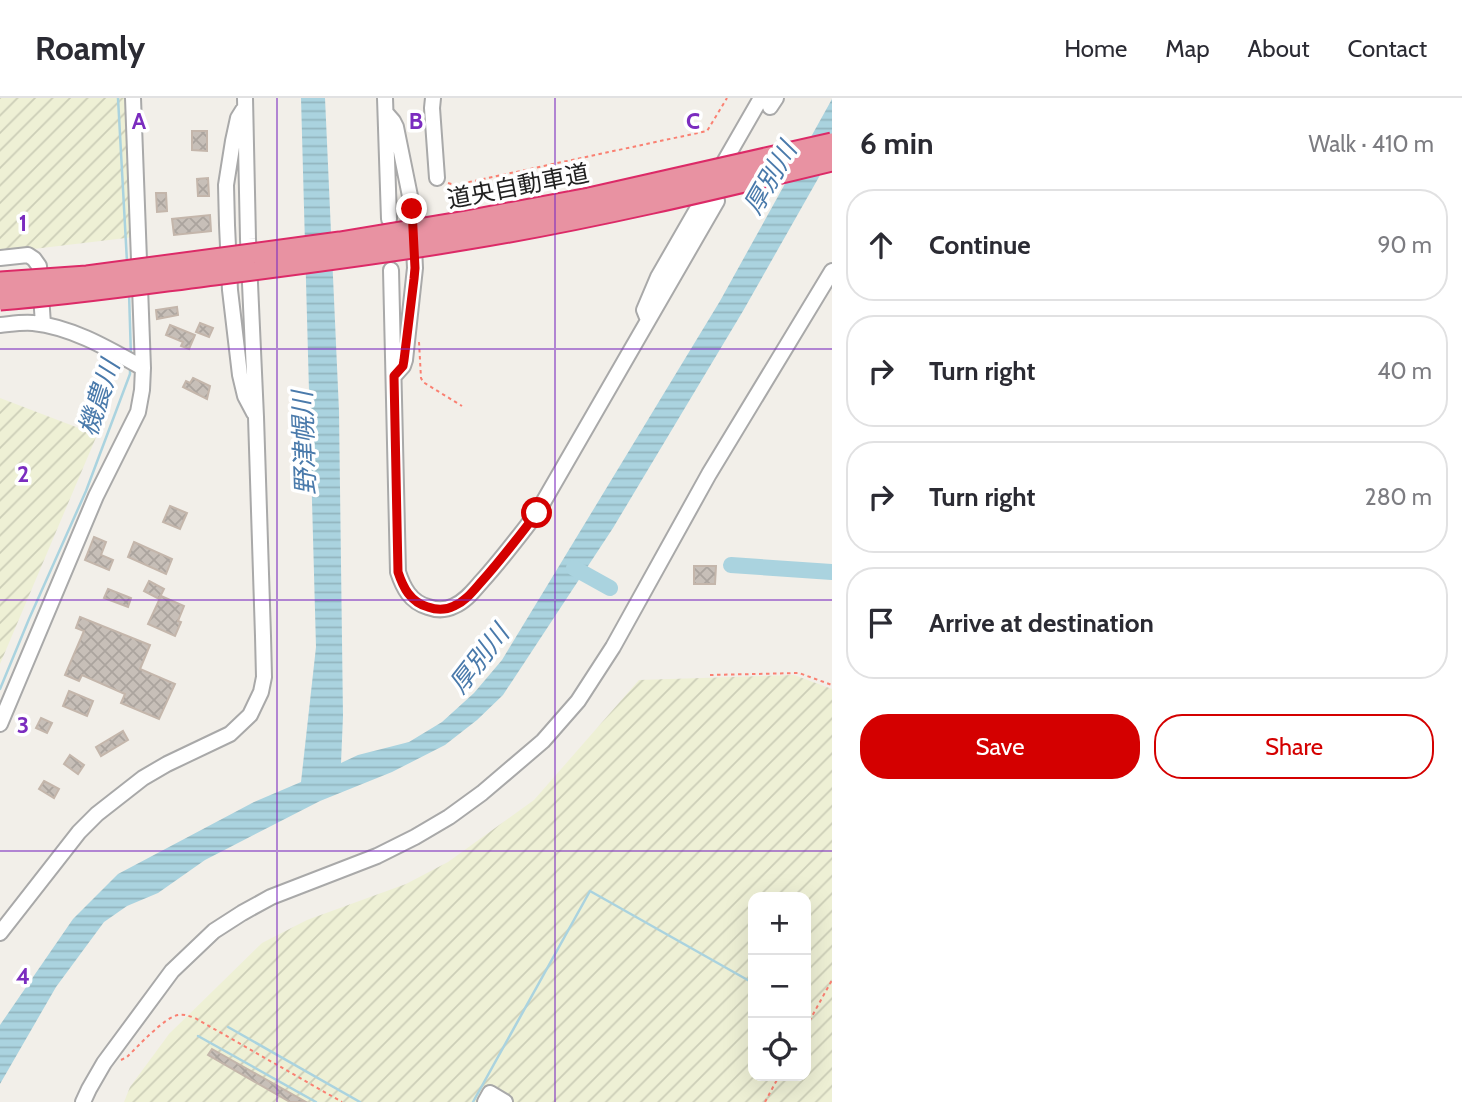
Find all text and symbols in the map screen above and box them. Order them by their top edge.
text: Roamly [35,28,145,68]
text: Home [1064,34,1127,63]
text: Map [1165,34,1210,63]
text: About [1248,34,1310,63]
text: Contact [1348,34,1427,63]
text: A [132,107,147,135]
text: B [409,107,423,135]
text: C [686,107,700,135]
text: 6 min [860,125,933,162]
text: Walk · 410 m [1308,130,1434,158]
water label: 厚別川 [737,134,805,220]
street label: 道央自動車道 [445,158,591,214]
route end [396,193,427,224]
text: 1 [19,209,27,237]
icon: ahead [862,226,900,264]
text: Continue [929,229,1031,261]
text: 90 m [1378,231,1432,259]
icon: right [862,352,900,390]
water label: 機農川 [72,353,127,440]
text: Turn right [929,355,1035,387]
text: 40 m [1377,357,1432,385]
water label: 野津幌川 [286,387,322,496]
text: 2 [17,460,29,488]
icon: right [862,478,900,516]
text: Turn right [929,481,1035,513]
text: 280 m [1365,483,1432,511]
route start [521,497,552,528]
icon: arrive [862,604,900,642]
text: Arrive at destination [929,607,1154,639]
water label: 厚別川 [442,616,517,700]
text: 3 [17,711,29,739]
button: Save [860,714,1140,779]
button: Share [1154,714,1434,779]
map controls [748,892,811,1081]
button: + [748,892,811,955]
button: − [748,955,811,1018]
text: 4 [16,962,30,990]
button: locate [748,1018,811,1081]

